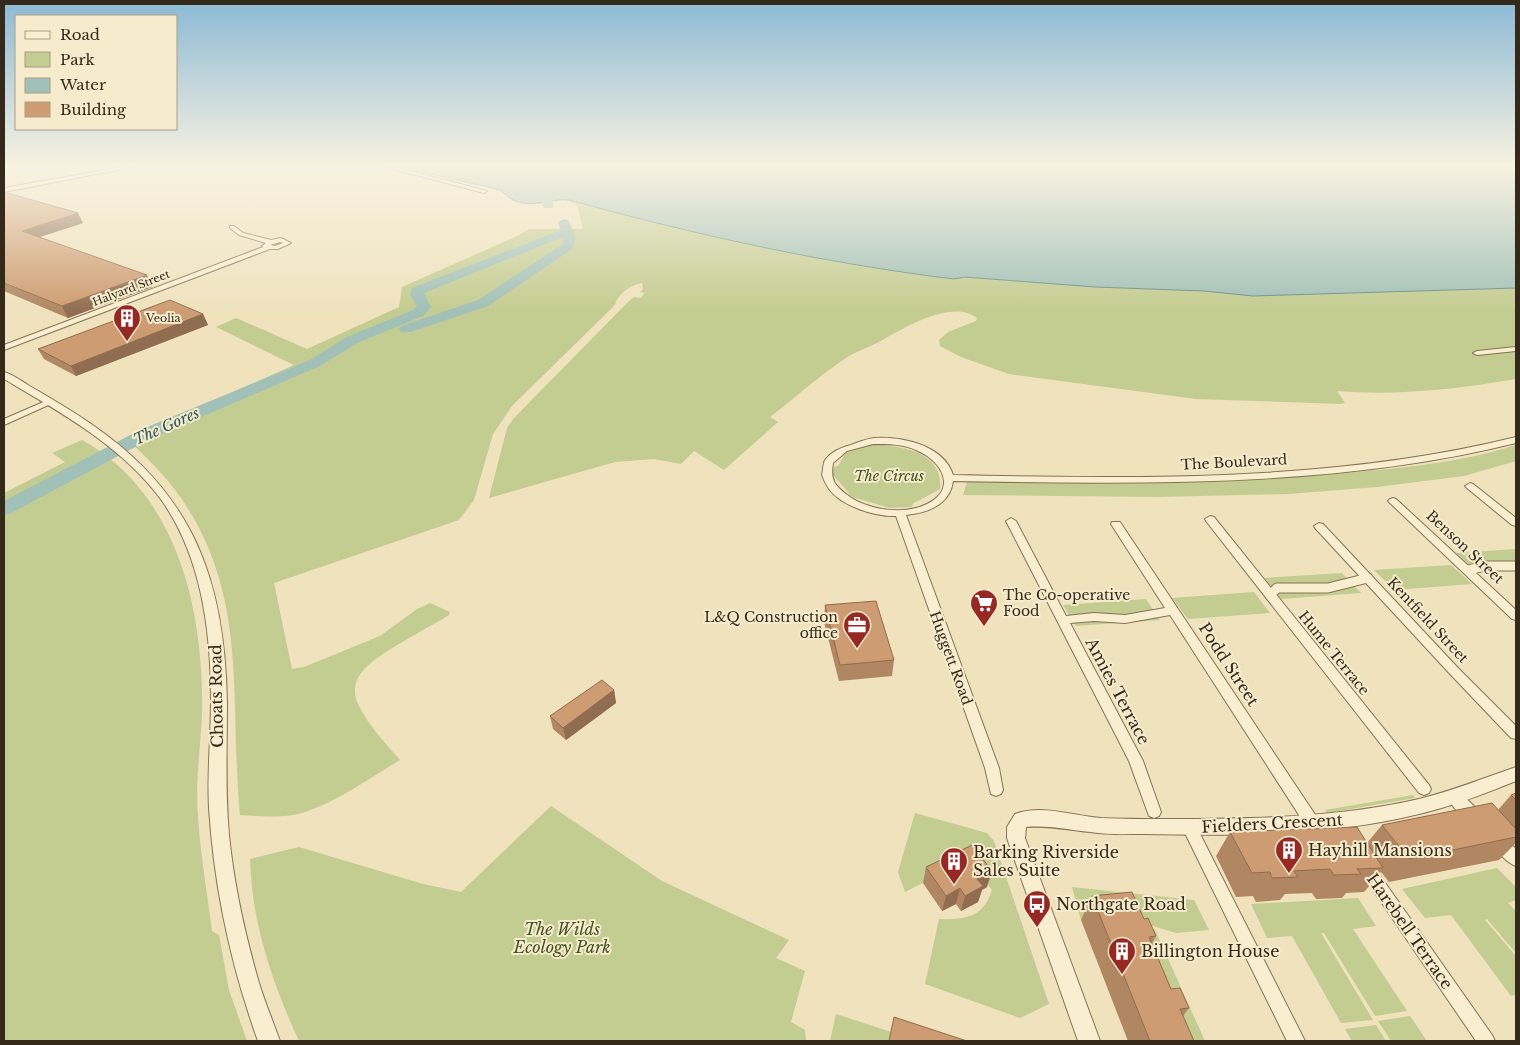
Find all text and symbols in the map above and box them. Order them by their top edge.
legend [15,15,178,130]
text: Road [60,25,100,44]
text: Park [60,50,96,69]
text: Water [59,75,107,94]
text: Building [60,100,127,119]
street label: Halyard Street [90,267,172,309]
building icon: Veolia [112,303,142,342]
place label: Veolia [145,311,182,325]
water label: The Gores [130,403,202,449]
street label: The Boulevard [1180,450,1288,474]
park label: The Circus [854,467,924,485]
street label: Benson Street [1422,506,1508,588]
street label: Kentfield Street [1384,573,1473,667]
place label: The Co-operative Food [1003,586,1130,620]
supermarket icon: The Co-operative Food [969,588,999,627]
street label: Hume Terrace [1295,607,1373,699]
place label: L&Q Construction office [704,608,838,642]
street label: Huggett Road [926,609,977,708]
office icon: L&Q Construction office [842,610,872,649]
street label: Podd Street [1195,619,1263,709]
street label: Amies Terrace [1081,633,1154,748]
street label: Choats Road [205,644,227,748]
street label: Fielders Crescent [1201,809,1343,837]
building icon: Hayhill Mansions [1274,835,1304,874]
place label: Hayhill Mansions [1308,840,1452,860]
place label: Barking Riverside Sales Suite [973,842,1119,880]
building icon: Barking Riverside Sales Suite [939,846,969,885]
street label: Harebell Terrace [1363,869,1457,993]
bus stop icon: Northgate Road [1022,889,1052,928]
place label: Northgate Road [1056,894,1186,914]
park label: The Wilds Ecology Park [512,919,611,957]
building icon: Billington House [1107,936,1137,975]
place label: Billington House [1141,941,1279,961]

